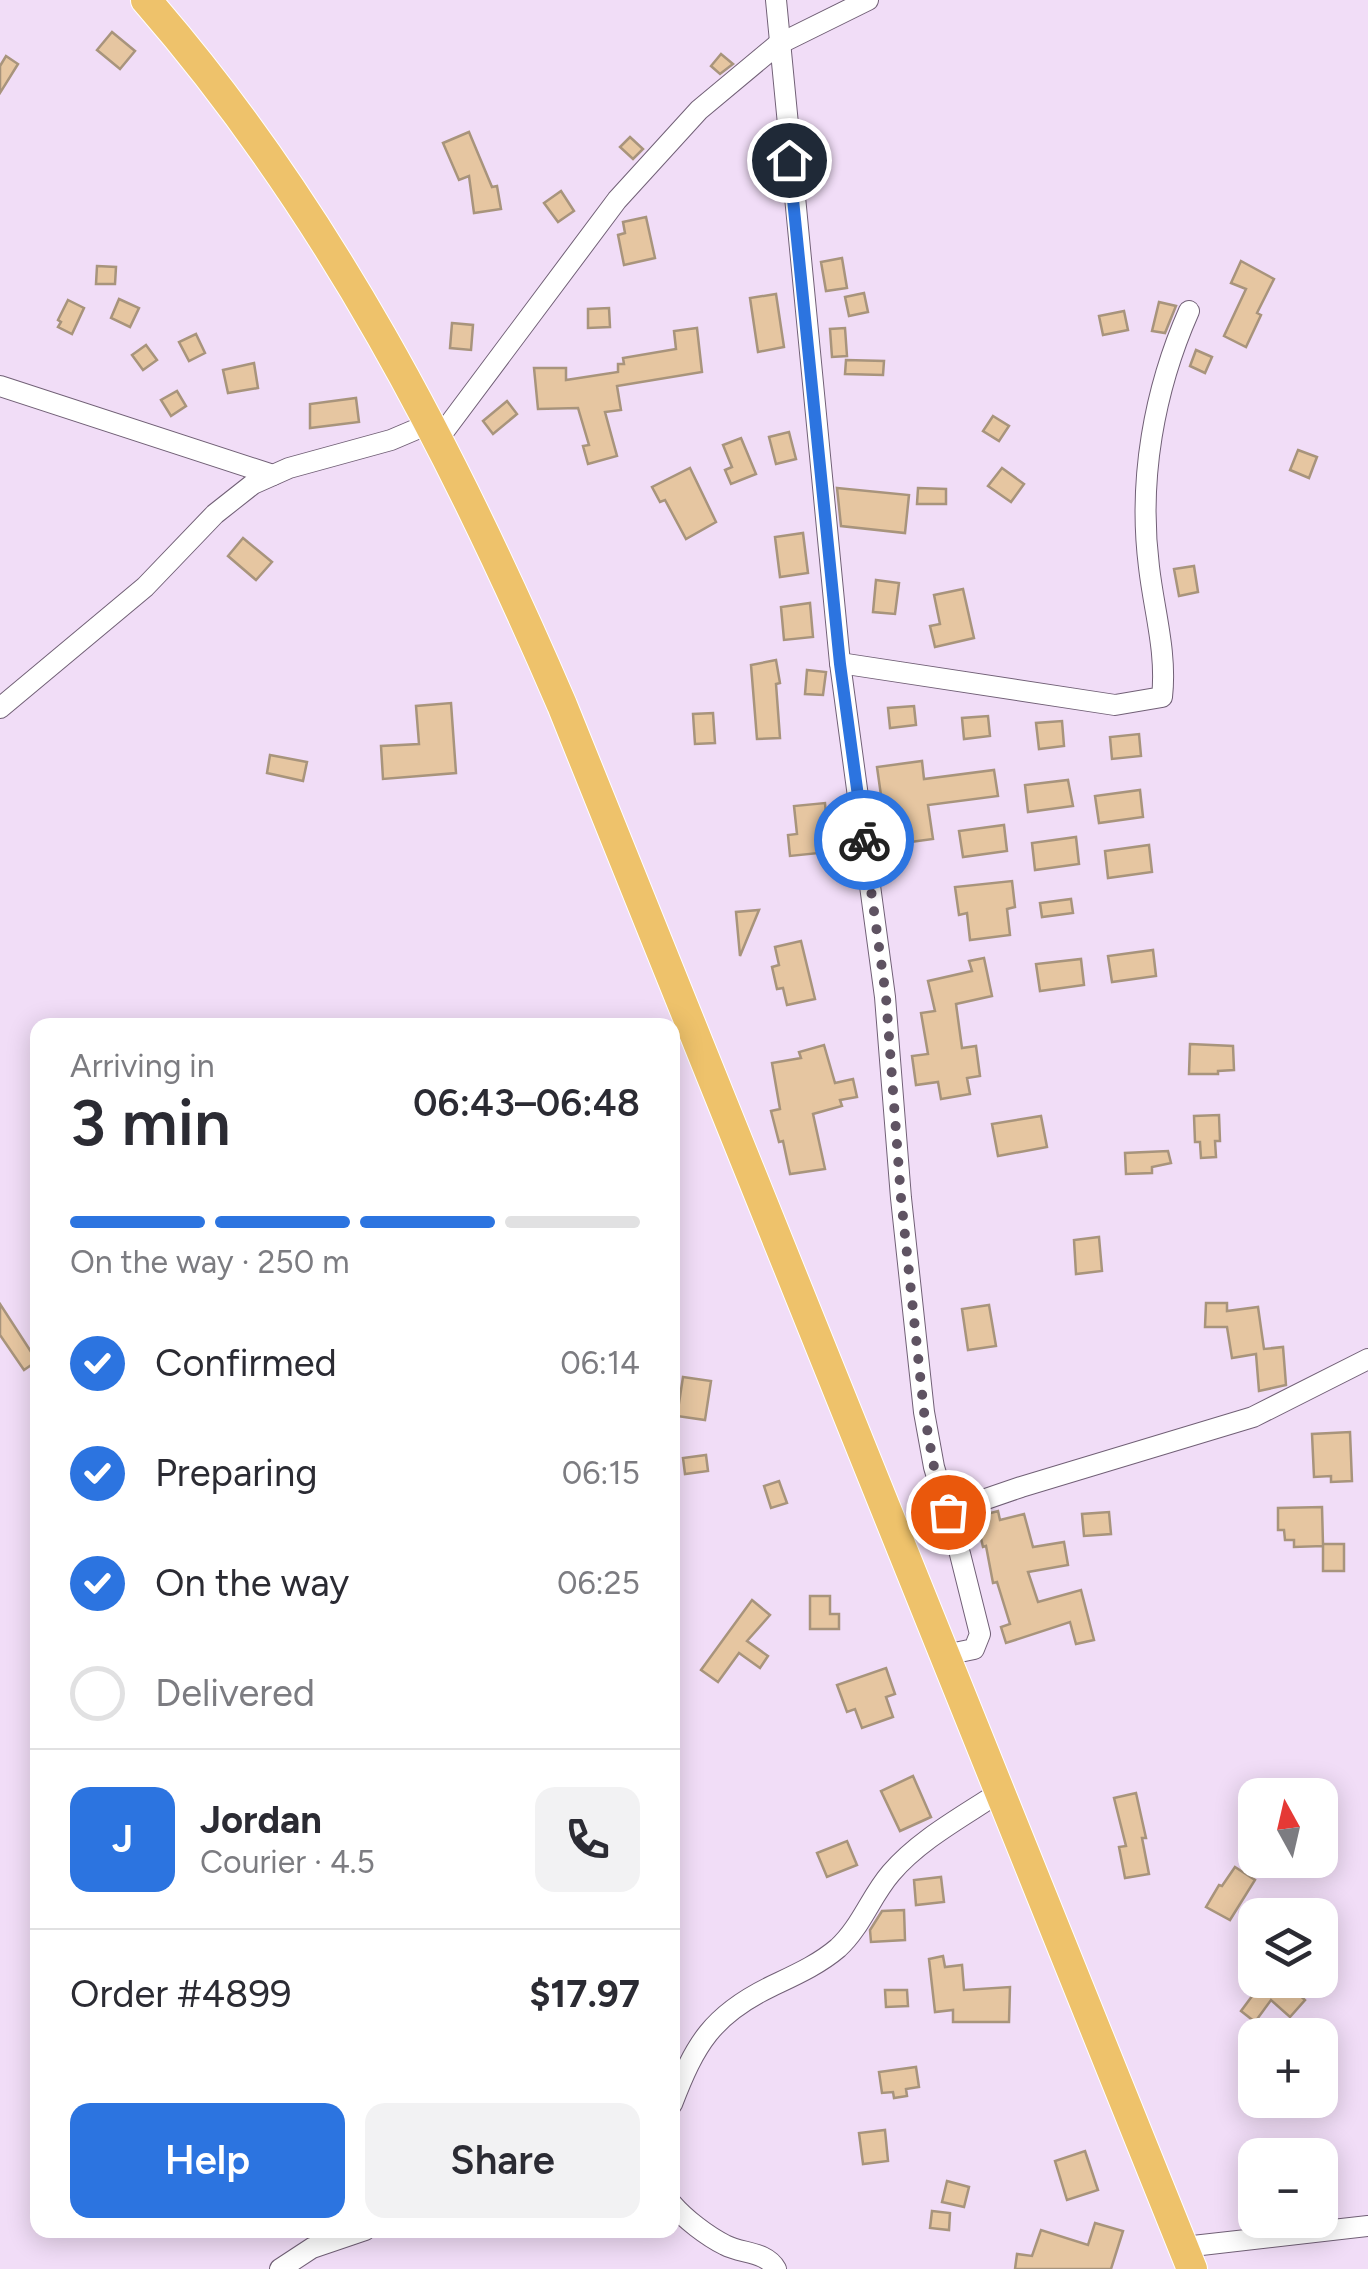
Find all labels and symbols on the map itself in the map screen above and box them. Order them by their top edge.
pin [747,118,832,203]
courier [814,790,914,890]
pin [906,1470,991,1555]
north arrow [1238,1778,1338,1878]

